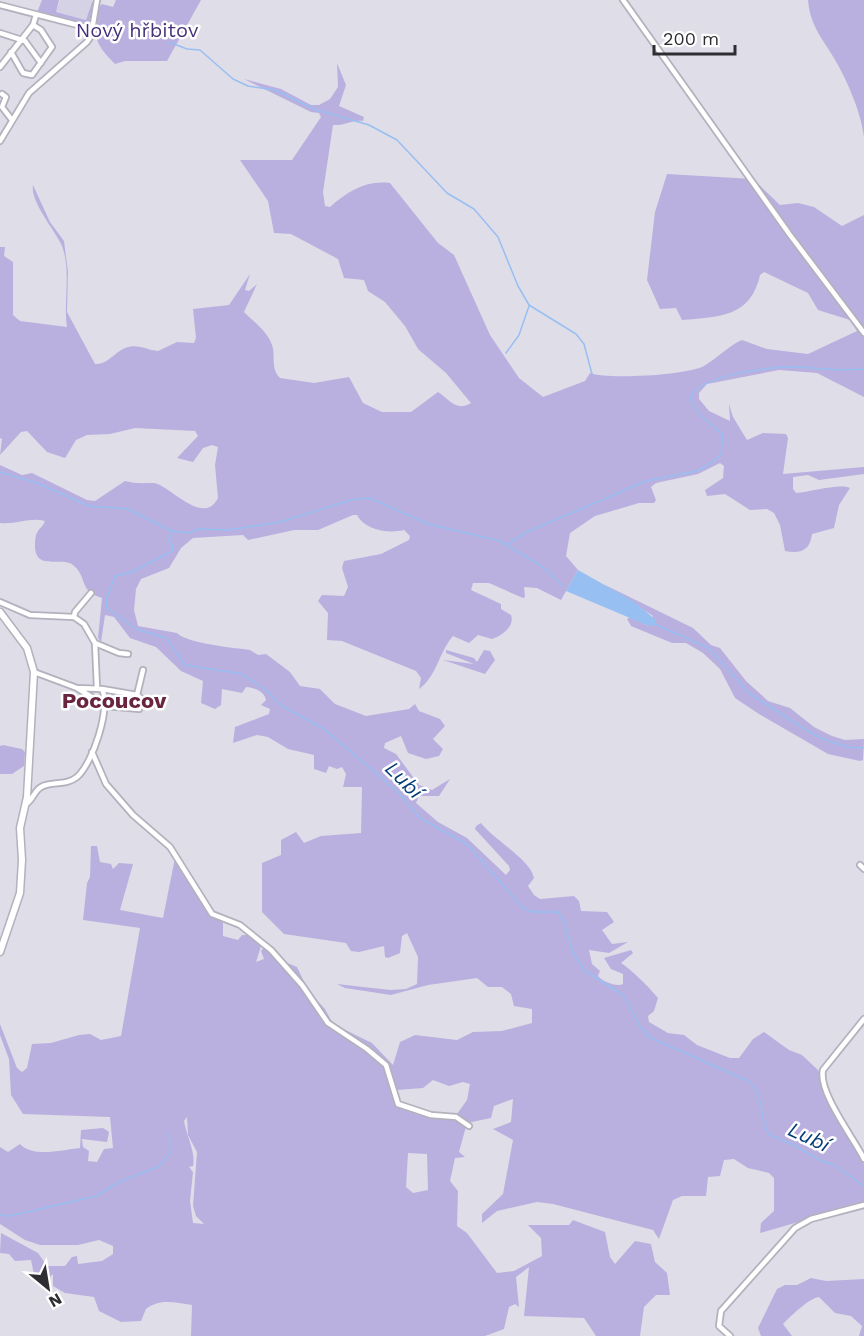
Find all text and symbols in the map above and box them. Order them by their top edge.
park label: Nový hřbitov [76,18,199,42]
scale bar [654,18,735,56]
text: 200 m [663,28,719,49]
district label: Pocoucov [62,688,167,713]
water label: Lubí [380,756,430,806]
water label: Lubí [784,1116,836,1158]
north arrow [18,1258,78,1318]
text: N [45,1289,65,1312]

